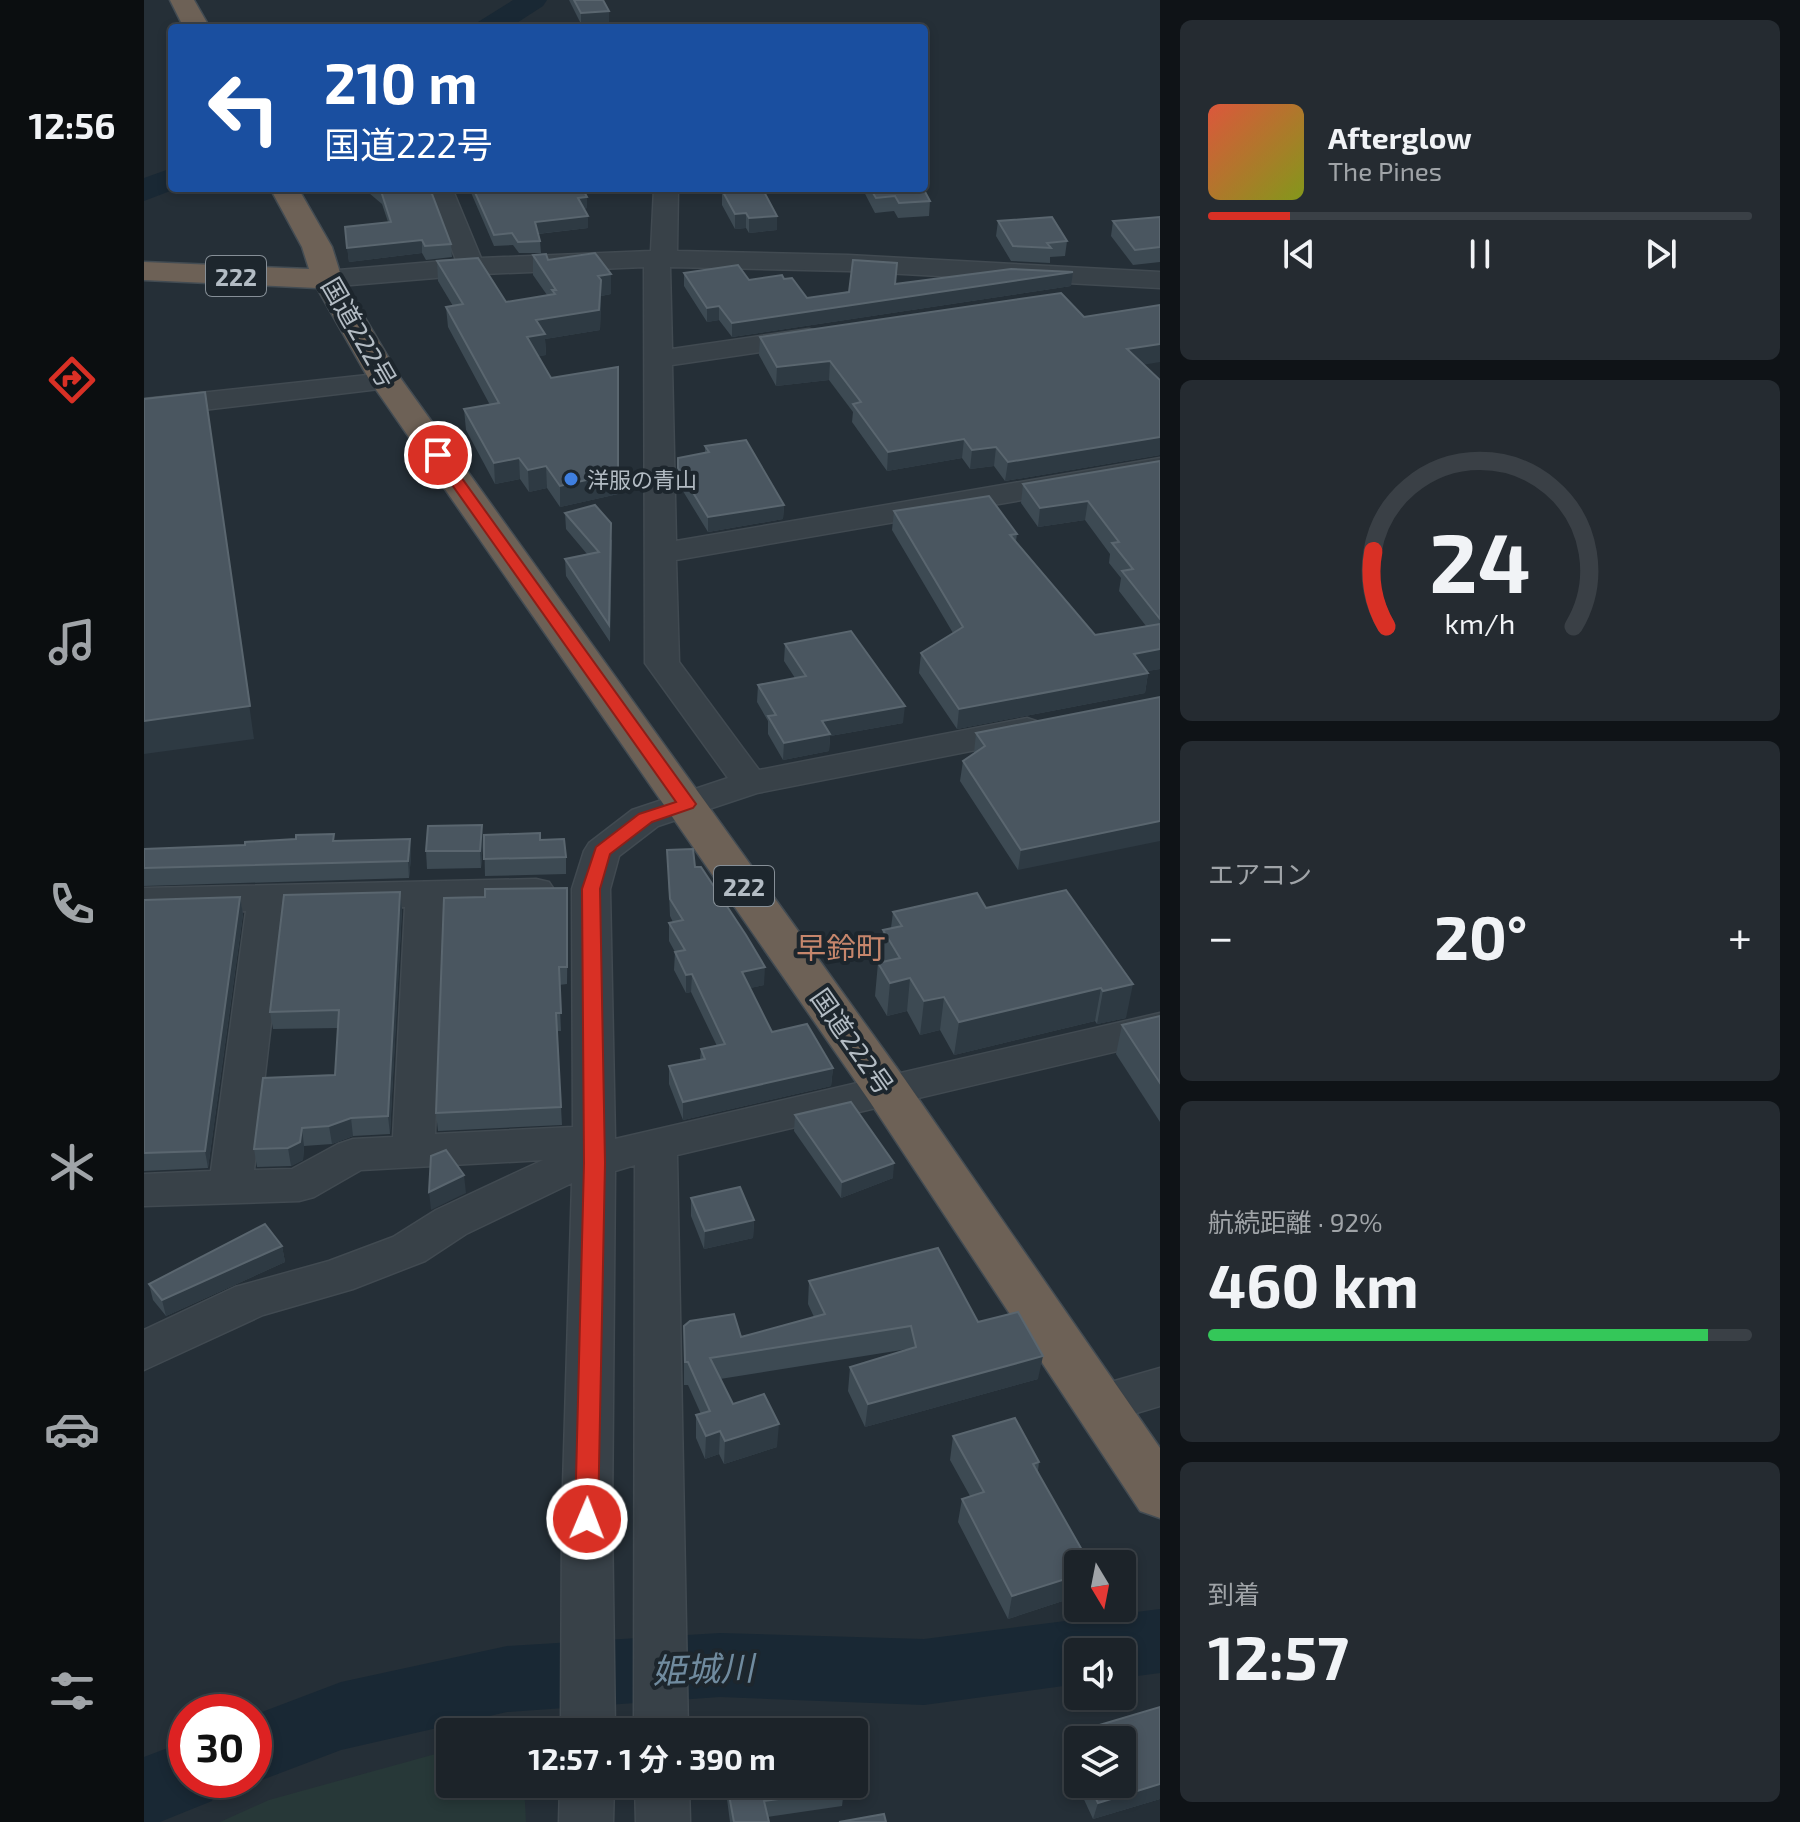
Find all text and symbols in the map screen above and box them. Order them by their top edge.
text: 210 m [324,48,478,115]
icon: left [192,56,296,160]
text: 12:56 [29,103,115,146]
text: Afterglow [1328,119,1472,155]
text: 国道222号 [324,122,493,165]
text: The Pines [1328,155,1442,186]
icon: previous [1277,232,1321,276]
icon: pause [1458,232,1502,276]
icon: next [1639,232,1683,276]
road number: 222 [206,256,266,296]
street label: 国道222号 [316,271,404,393]
icon: directions [44,352,100,408]
pin [404,421,472,489]
icon: arrive [416,433,460,477]
place label: 洋服の青山 [587,466,697,492]
marker: 洋服の青山 [562,470,580,488]
text: 24 [1429,509,1531,609]
text: km/h [1445,605,1515,640]
icon: music [44,614,100,670]
text: エアコン [1208,858,1312,889]
road number: 222 [714,866,774,906]
icon: phone [44,876,100,932]
text: 20° [1434,900,1527,972]
text: − [1208,909,1234,962]
text: + [1728,909,1752,962]
district label: 早鈴町 [796,929,886,965]
street label: 国道222号 [805,982,901,1100]
icon: climate [44,1139,100,1195]
text: 航続距離 · 92% [1208,1206,1382,1237]
text: 460 km [1208,1248,1419,1320]
icon: car [44,1401,100,1457]
position arrow [545,1477,629,1561]
north arrow [1064,1550,1136,1622]
map controls [1064,1550,1136,1798]
text: 到着 [1208,1578,1260,1609]
text: 12:57 [1208,1620,1349,1692]
button: sound [1064,1638,1136,1710]
water label: 姫城川 [651,1646,758,1690]
icon: filters [44,1663,100,1719]
speed limit sign: 30 [168,1694,272,1798]
button: layers [1064,1726,1136,1798]
text: 12:57 · 1 分 · 390 m [528,1740,776,1776]

